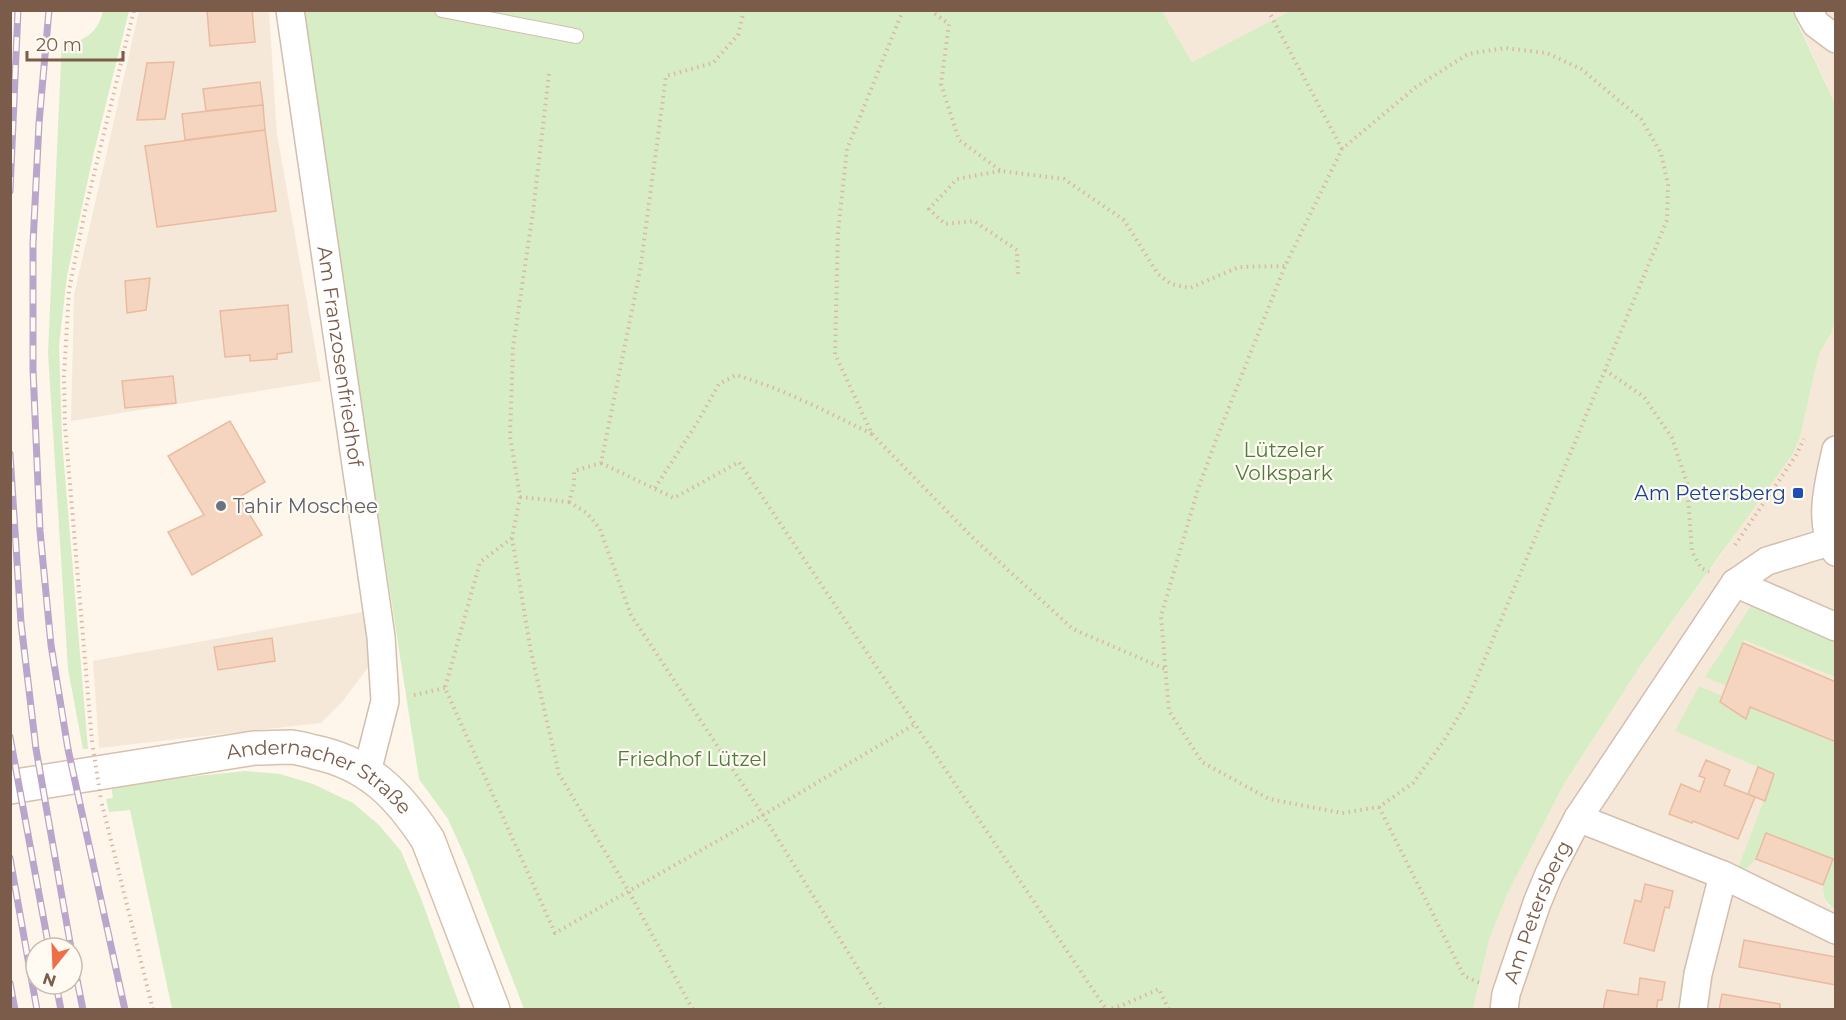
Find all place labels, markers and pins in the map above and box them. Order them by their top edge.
place label: Am Petersberg [1634,481,1786,505]
marker: Am Petersberg [1791,486,1805,500]
place label: Tahir Moschee [233,494,378,518]
marker: Tahir Moschee [214,499,228,513]

